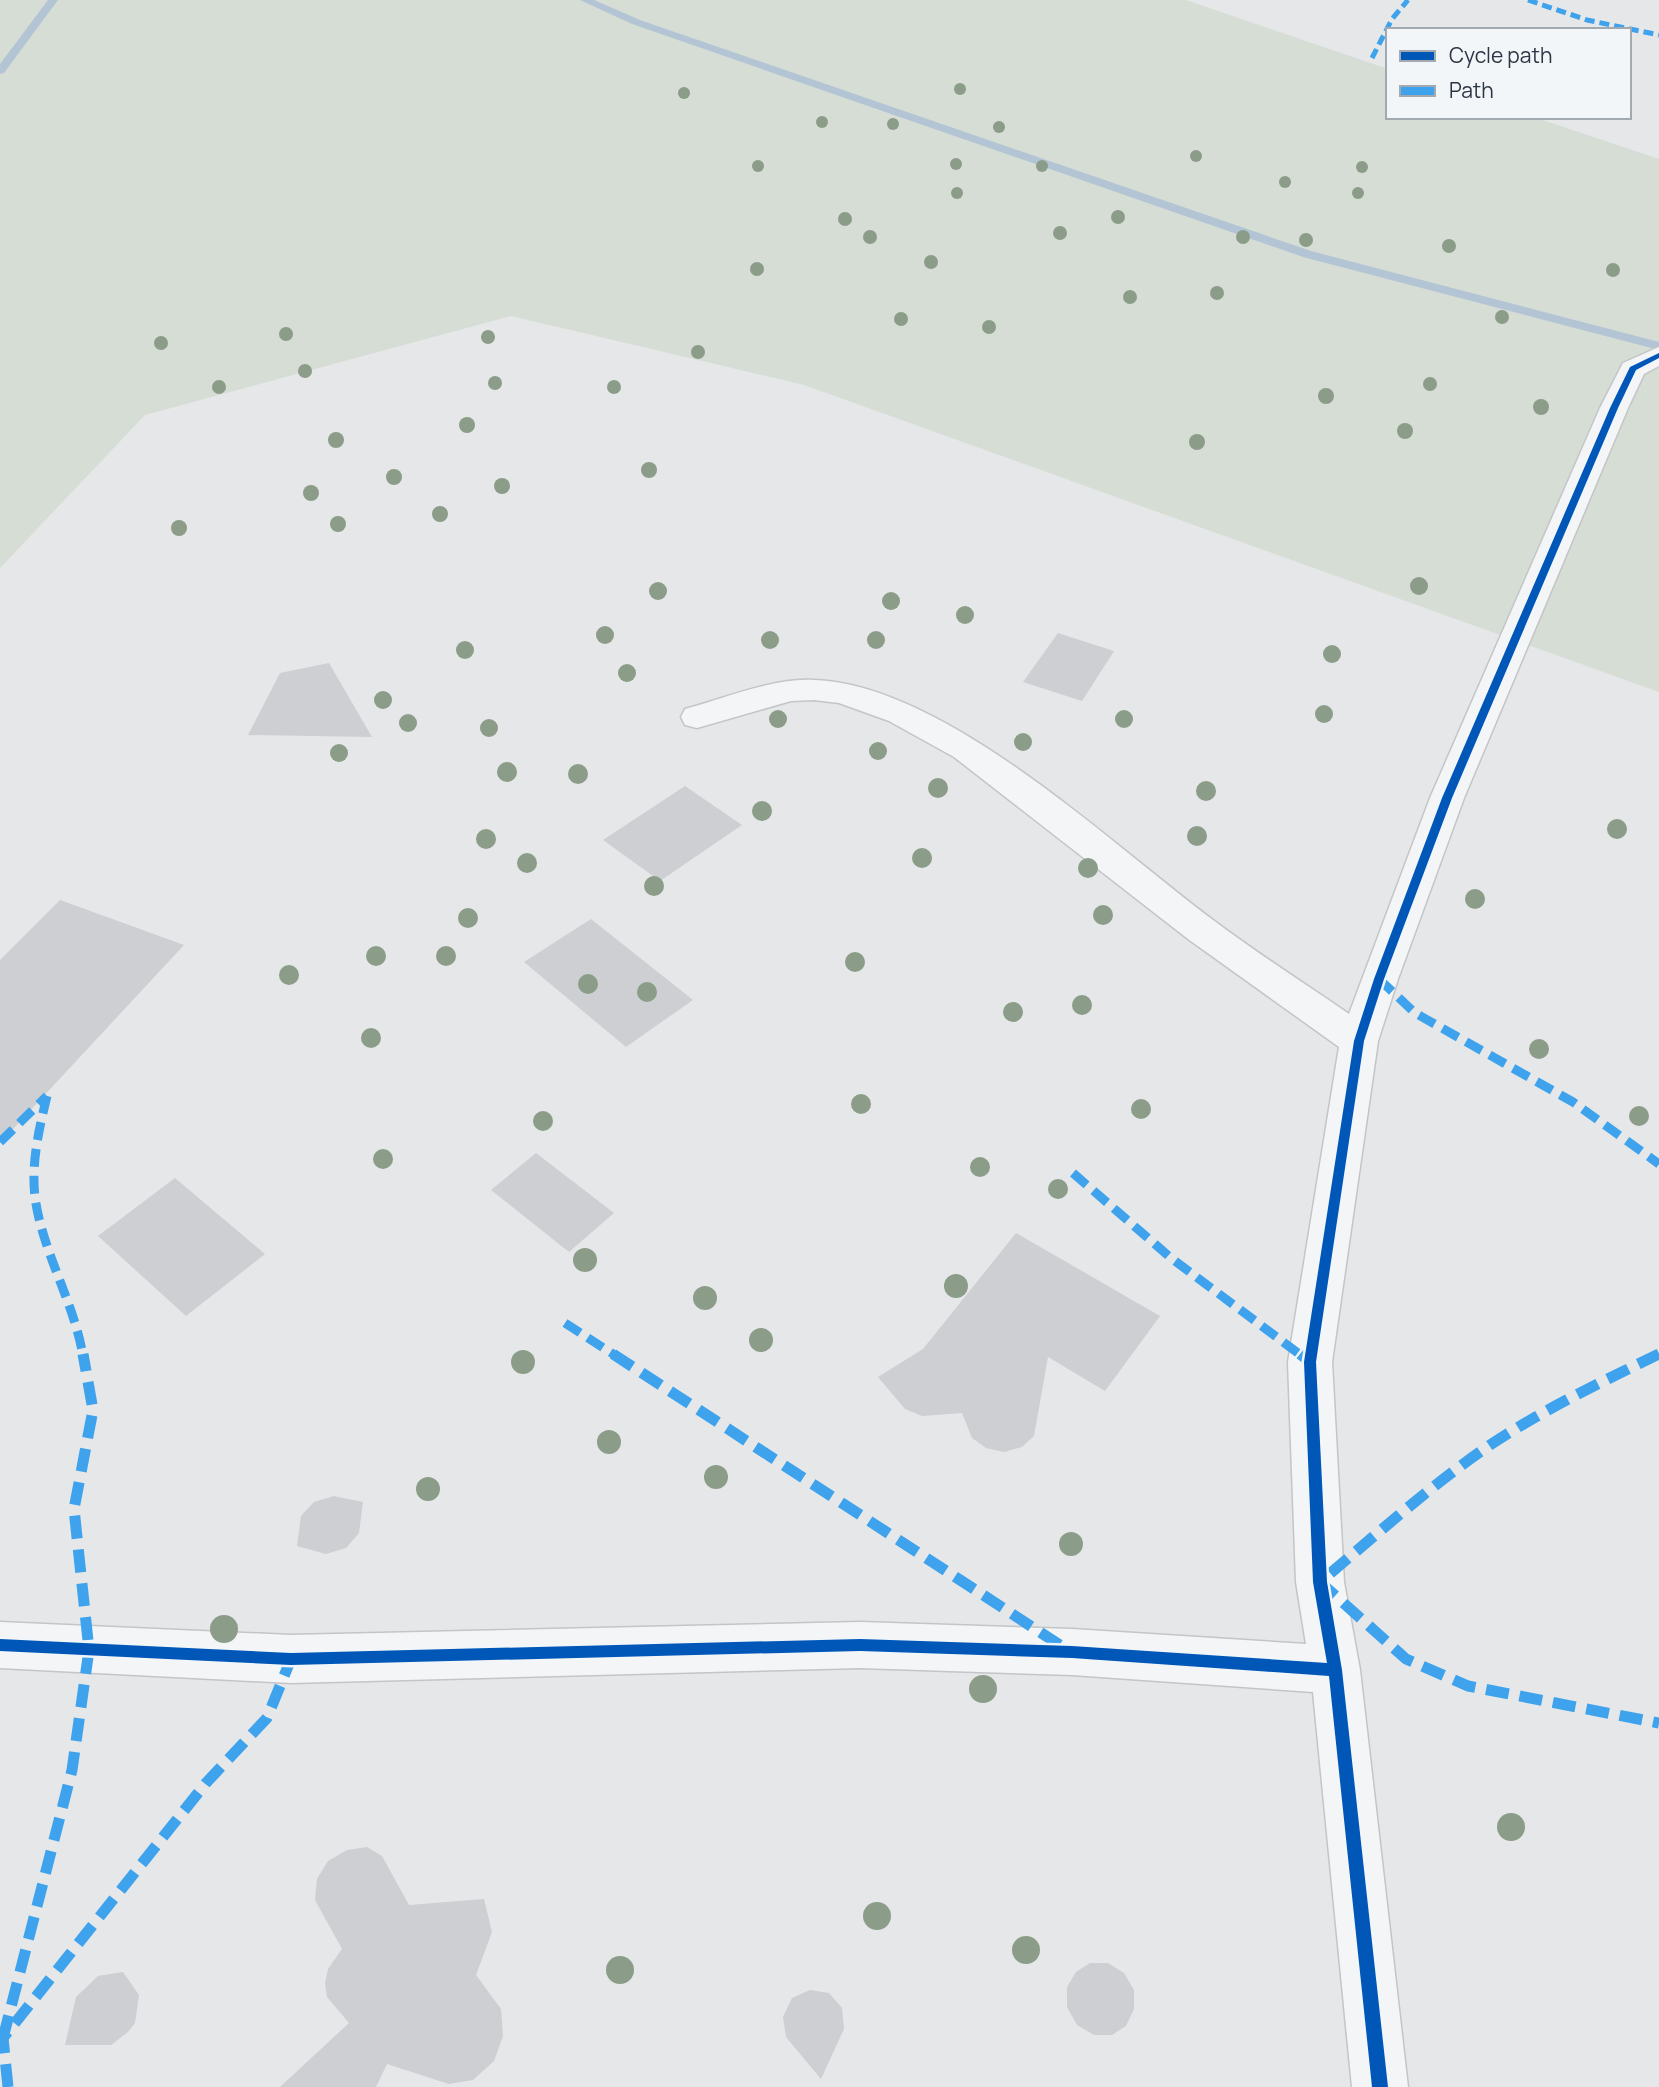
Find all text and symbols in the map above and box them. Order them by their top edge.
legend [1386,28,1631,119]
text: Cycle path [1449,41,1552,69]
text: Path [1449,76,1494,104]

